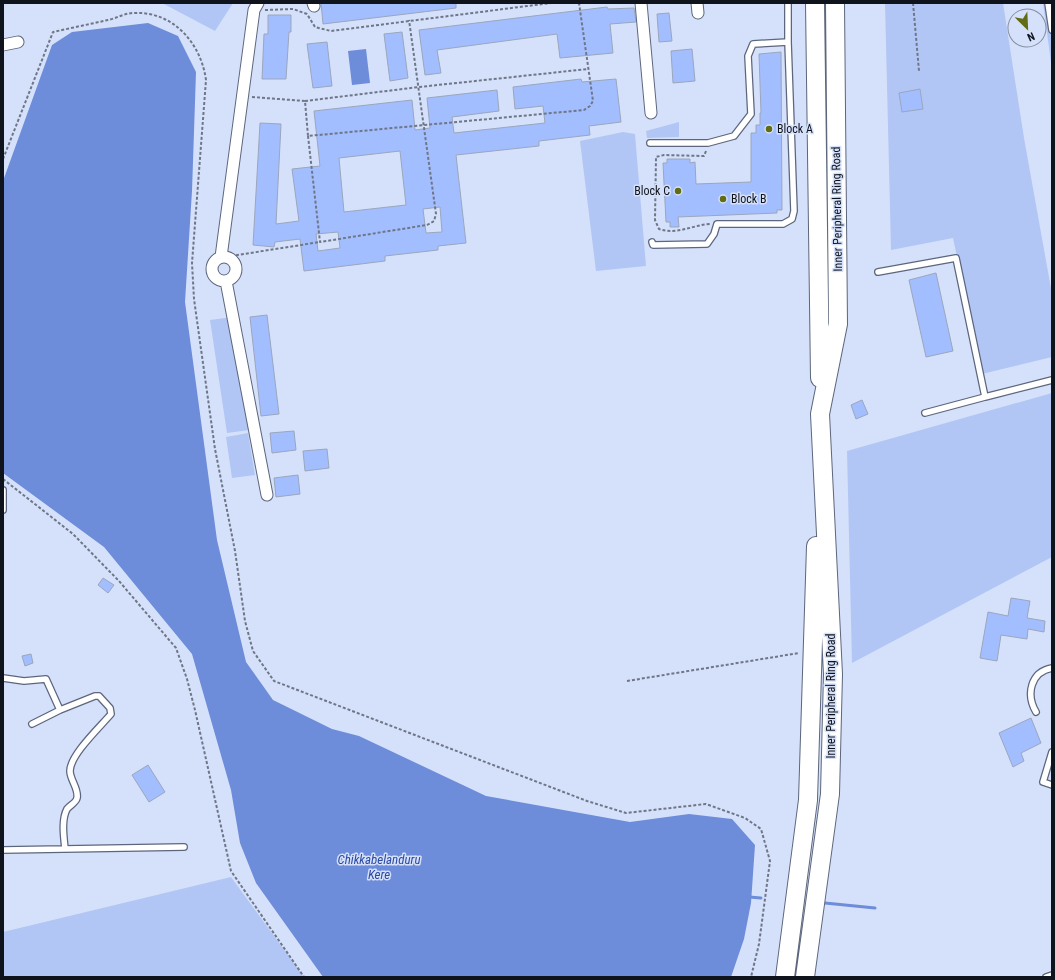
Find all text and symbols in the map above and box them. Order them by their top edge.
north arrow [1007,8,1047,48]
text: N [1025,29,1037,44]
place label: Block A [777,122,813,136]
marker: Block A [764,124,774,134]
street label: Inner Peripheral Ring Road [829,146,845,272]
place label: Block C [634,184,670,198]
marker: Block C [673,186,683,196]
place label: Block B [731,192,767,206]
marker: Block B [718,194,728,204]
street label: Inner Peripheral Ring Road [824,633,838,759]
water label: Chikkabelanduru Kere [338,852,421,882]

